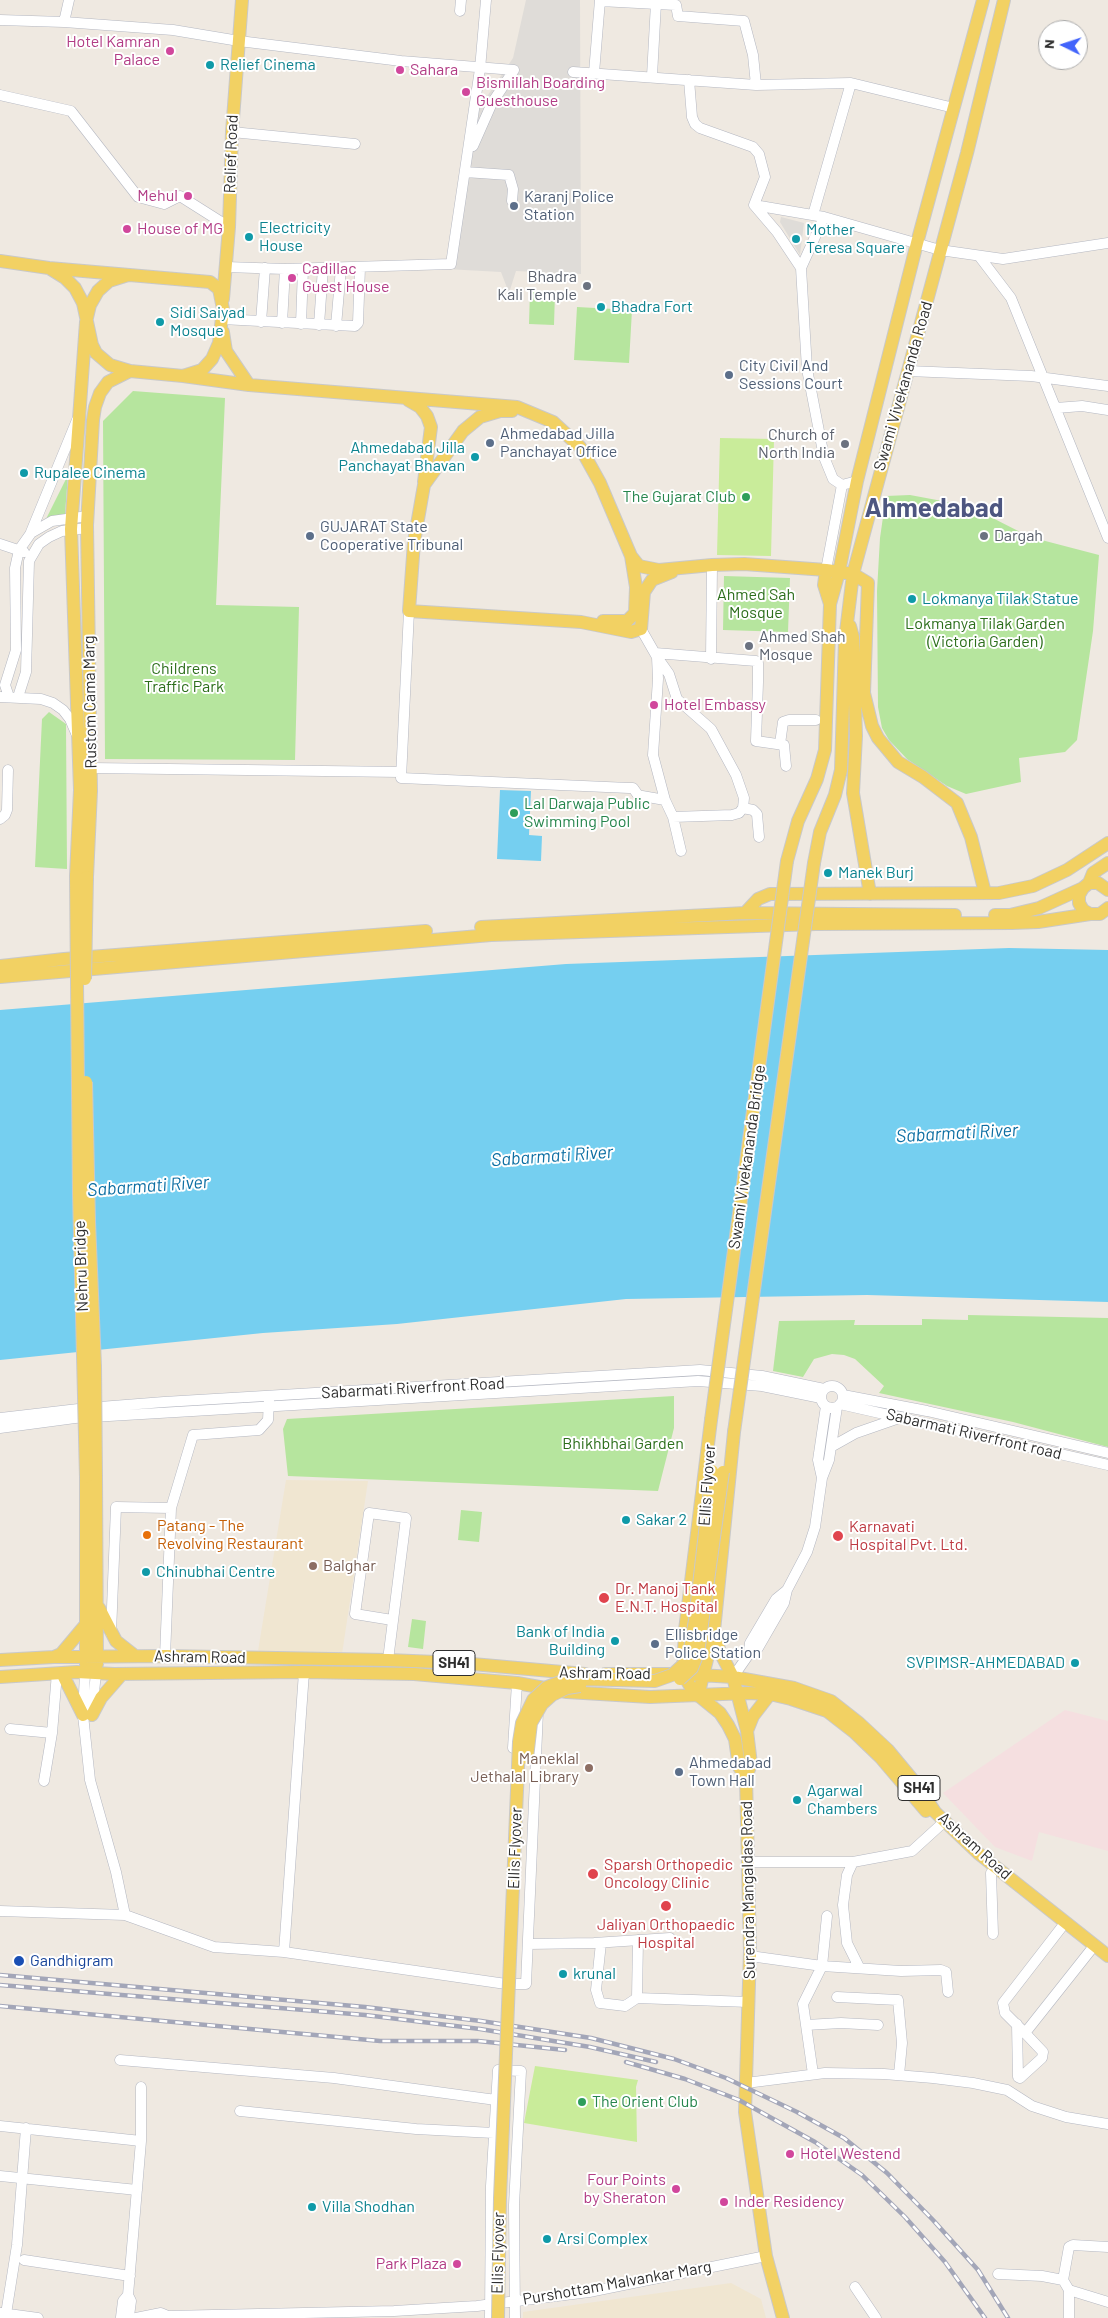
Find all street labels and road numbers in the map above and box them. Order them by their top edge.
street label: Relief Road [220,114,242,194]
street label: Swami Vivekananda Road [870,299,936,473]
street label: Rustom Cama Marg [79,635,101,769]
street label: Swami Vivekananda Bridge [725,1064,769,1250]
street label: Nehru Bridge [70,1220,92,1312]
street label: Sabarmati Riverfront Road [321,1374,505,1402]
street label: Sabarmati Riverfront road [884,1404,1064,1464]
street label: Ellis Flyover [695,1443,719,1527]
street label: Ashram Road [154,1647,246,1667]
road number: SH41 [433,1650,475,1676]
street label: Ashram Road [559,1663,651,1683]
road number: SH41 [898,1776,940,1800]
street label: Surendra Mangaldas Road [737,1801,759,1979]
street label: Ellis Flyover [504,1807,526,1889]
street label: Ashram Road [934,1808,1016,1884]
street label: Ellis Flyover [488,2212,508,2294]
street label: Purshottam Malvankar Marg [521,2257,713,2309]

